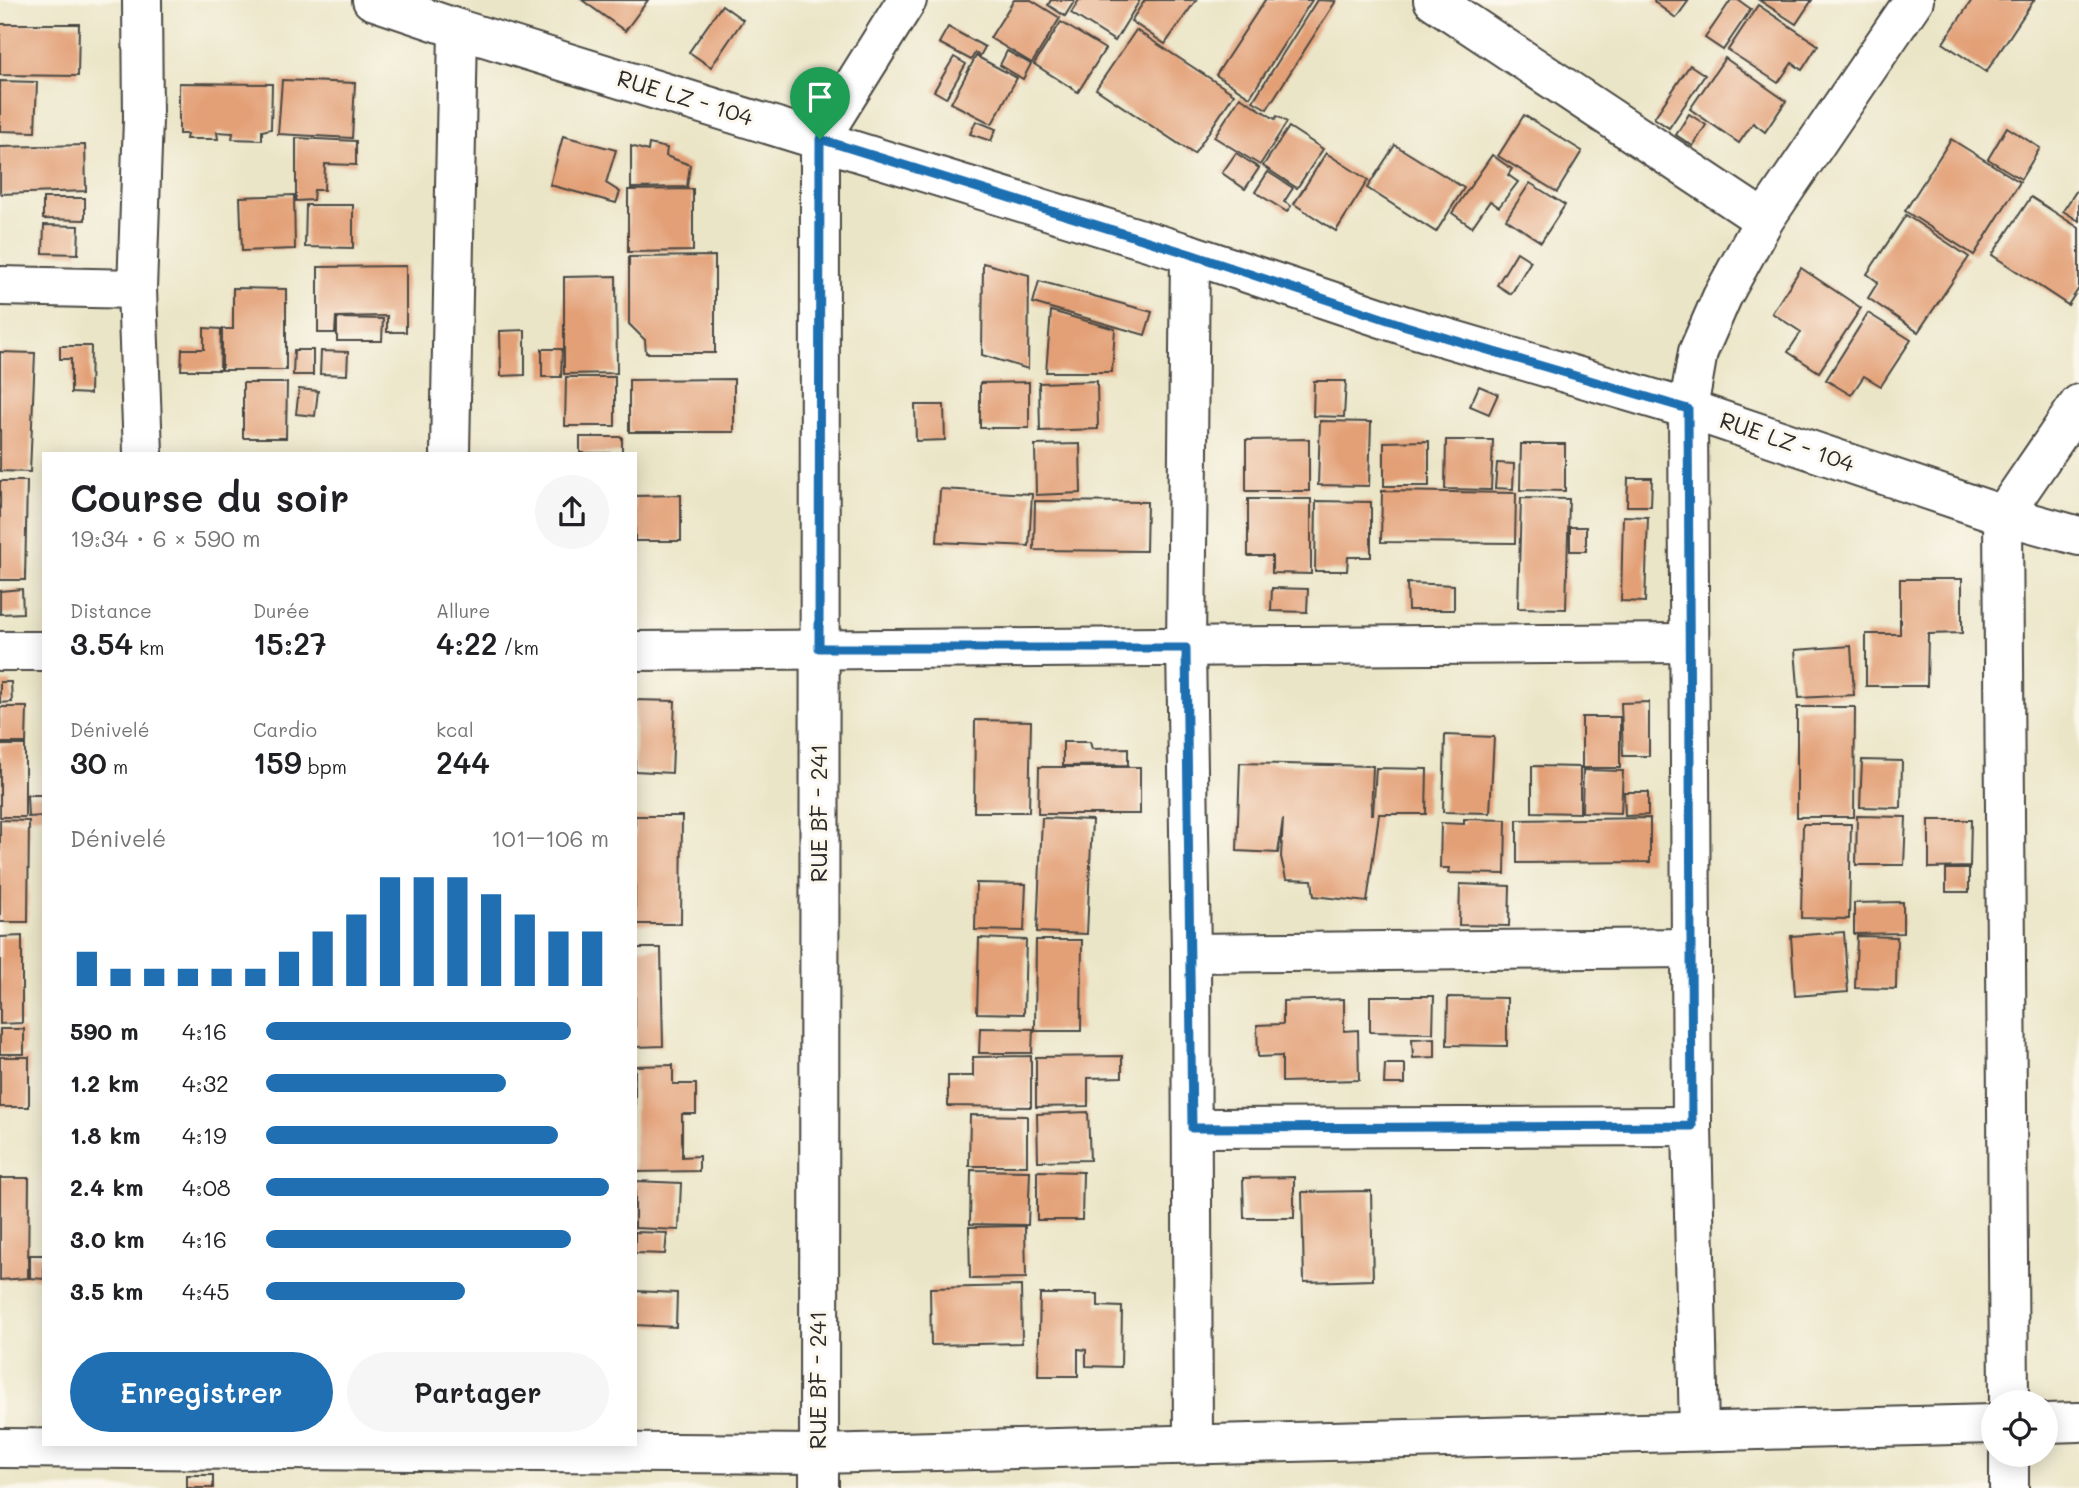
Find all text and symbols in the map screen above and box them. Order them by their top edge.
street label: RUE LZ - 104 [614,62,757,132]
pin [790,67,850,139]
icon: arrive [801,78,839,116]
street label: RUE LZ - 104 [1716,404,1859,478]
text: Course du soir [70,472,349,522]
button: share [535,475,609,549]
text: 19:34 · 6 × 590 m [70,523,261,553]
text: Distance [70,598,152,623]
text: Durée [253,598,310,623]
text: Allure [436,598,490,623]
text: 3.54 [70,623,133,663]
text: 15:27 [253,623,327,663]
text: 4:22 [436,623,497,663]
text: km [133,635,164,660]
text: /km [497,635,539,660]
text: Dénivelé [70,717,150,742]
text: Cardio [253,717,317,742]
text: kcal [436,717,474,742]
text: 30 [70,742,107,782]
text: 159 [253,742,302,782]
text: 244 [436,742,490,782]
street label: RUE BF - 241 [803,744,833,882]
text: m [107,754,128,779]
text: bpm [302,754,347,779]
text: Dénivelé [70,823,166,853]
text: 101–106 m [491,823,609,853]
text: 590 m [70,1016,139,1046]
text: 4:16 [182,1016,227,1046]
text: 1.2 km [70,1068,139,1098]
text: 4:32 [182,1068,229,1098]
text: 1.8 km [70,1120,140,1150]
text: 4:19 [182,1120,227,1150]
text: 2.4 km [70,1172,143,1202]
text: 4:08 [182,1172,231,1202]
text: 3.0 km [70,1224,145,1254]
text: 4:16 [182,1224,227,1254]
text: 3.5 km [70,1276,143,1306]
text: 4:45 [182,1276,230,1306]
street label: RUE BF - 241 [802,1311,832,1449]
button: Enregistrer [70,1352,333,1432]
button: Partager [347,1352,609,1432]
map controls [1981,1390,2058,1467]
button: locate [1981,1390,2058,1467]

